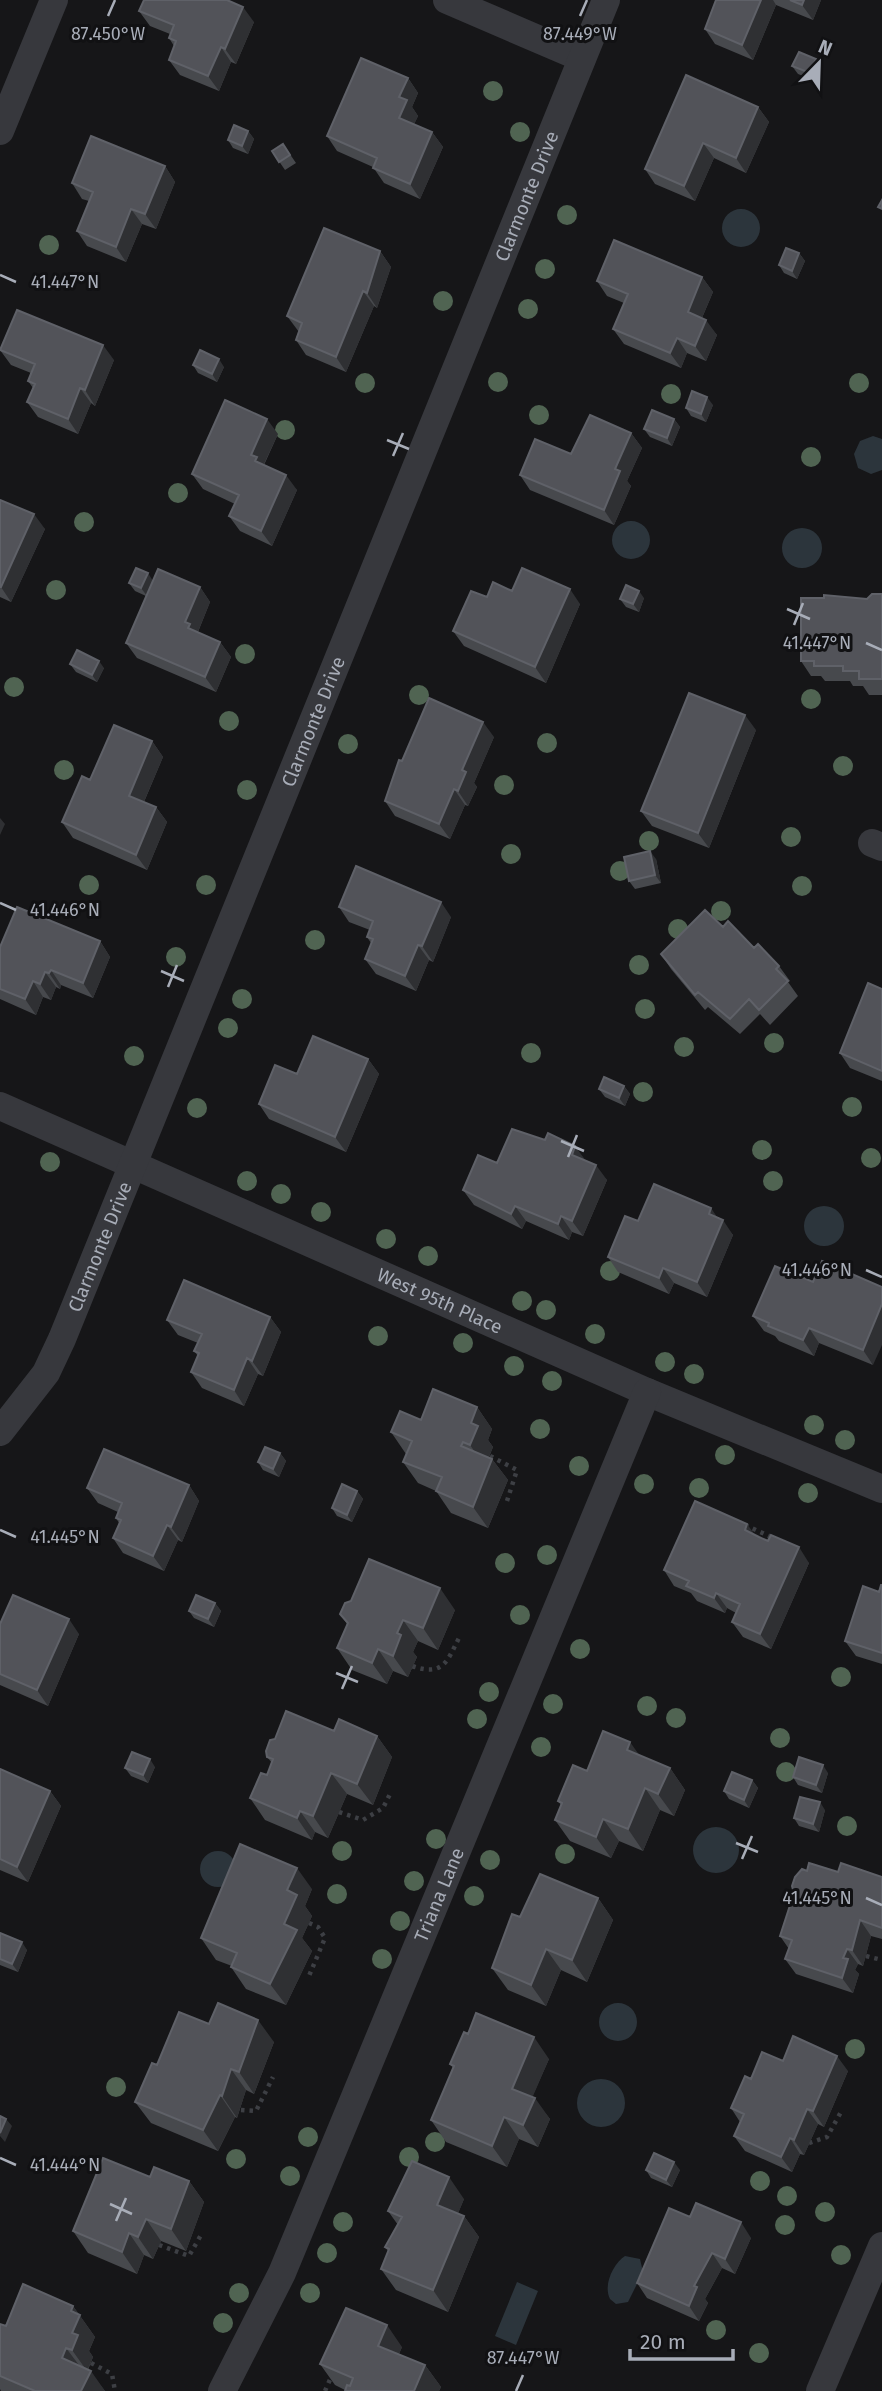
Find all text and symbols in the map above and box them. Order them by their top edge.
text: 87.450°W [71,23,145,45]
text: 87.449°W [543,23,617,45]
north arrow [784,28,854,98]
text: N [815,35,836,61]
street label: Clarmonte Drive [490,128,563,265]
text: 41.447°N [31,271,99,293]
text: 41.447°N [783,632,851,654]
street label: Clarmonte Drive [276,653,350,790]
text: 41.446°N [30,899,100,921]
street label: Clarmonte Drive [63,1178,136,1315]
text: 41.446°N [782,1259,852,1281]
street label: West 95th Place [374,1263,506,1338]
text: 41.445°N [30,1526,100,1548]
street label: Triana Lane [409,1844,469,1945]
text: 41.445°N [782,1887,852,1909]
text: 41.444°N [30,2154,100,2176]
scale bar [630,2318,733,2362]
text: 20 m [640,2329,686,2355]
text: 87.447°W [487,2347,559,2369]

